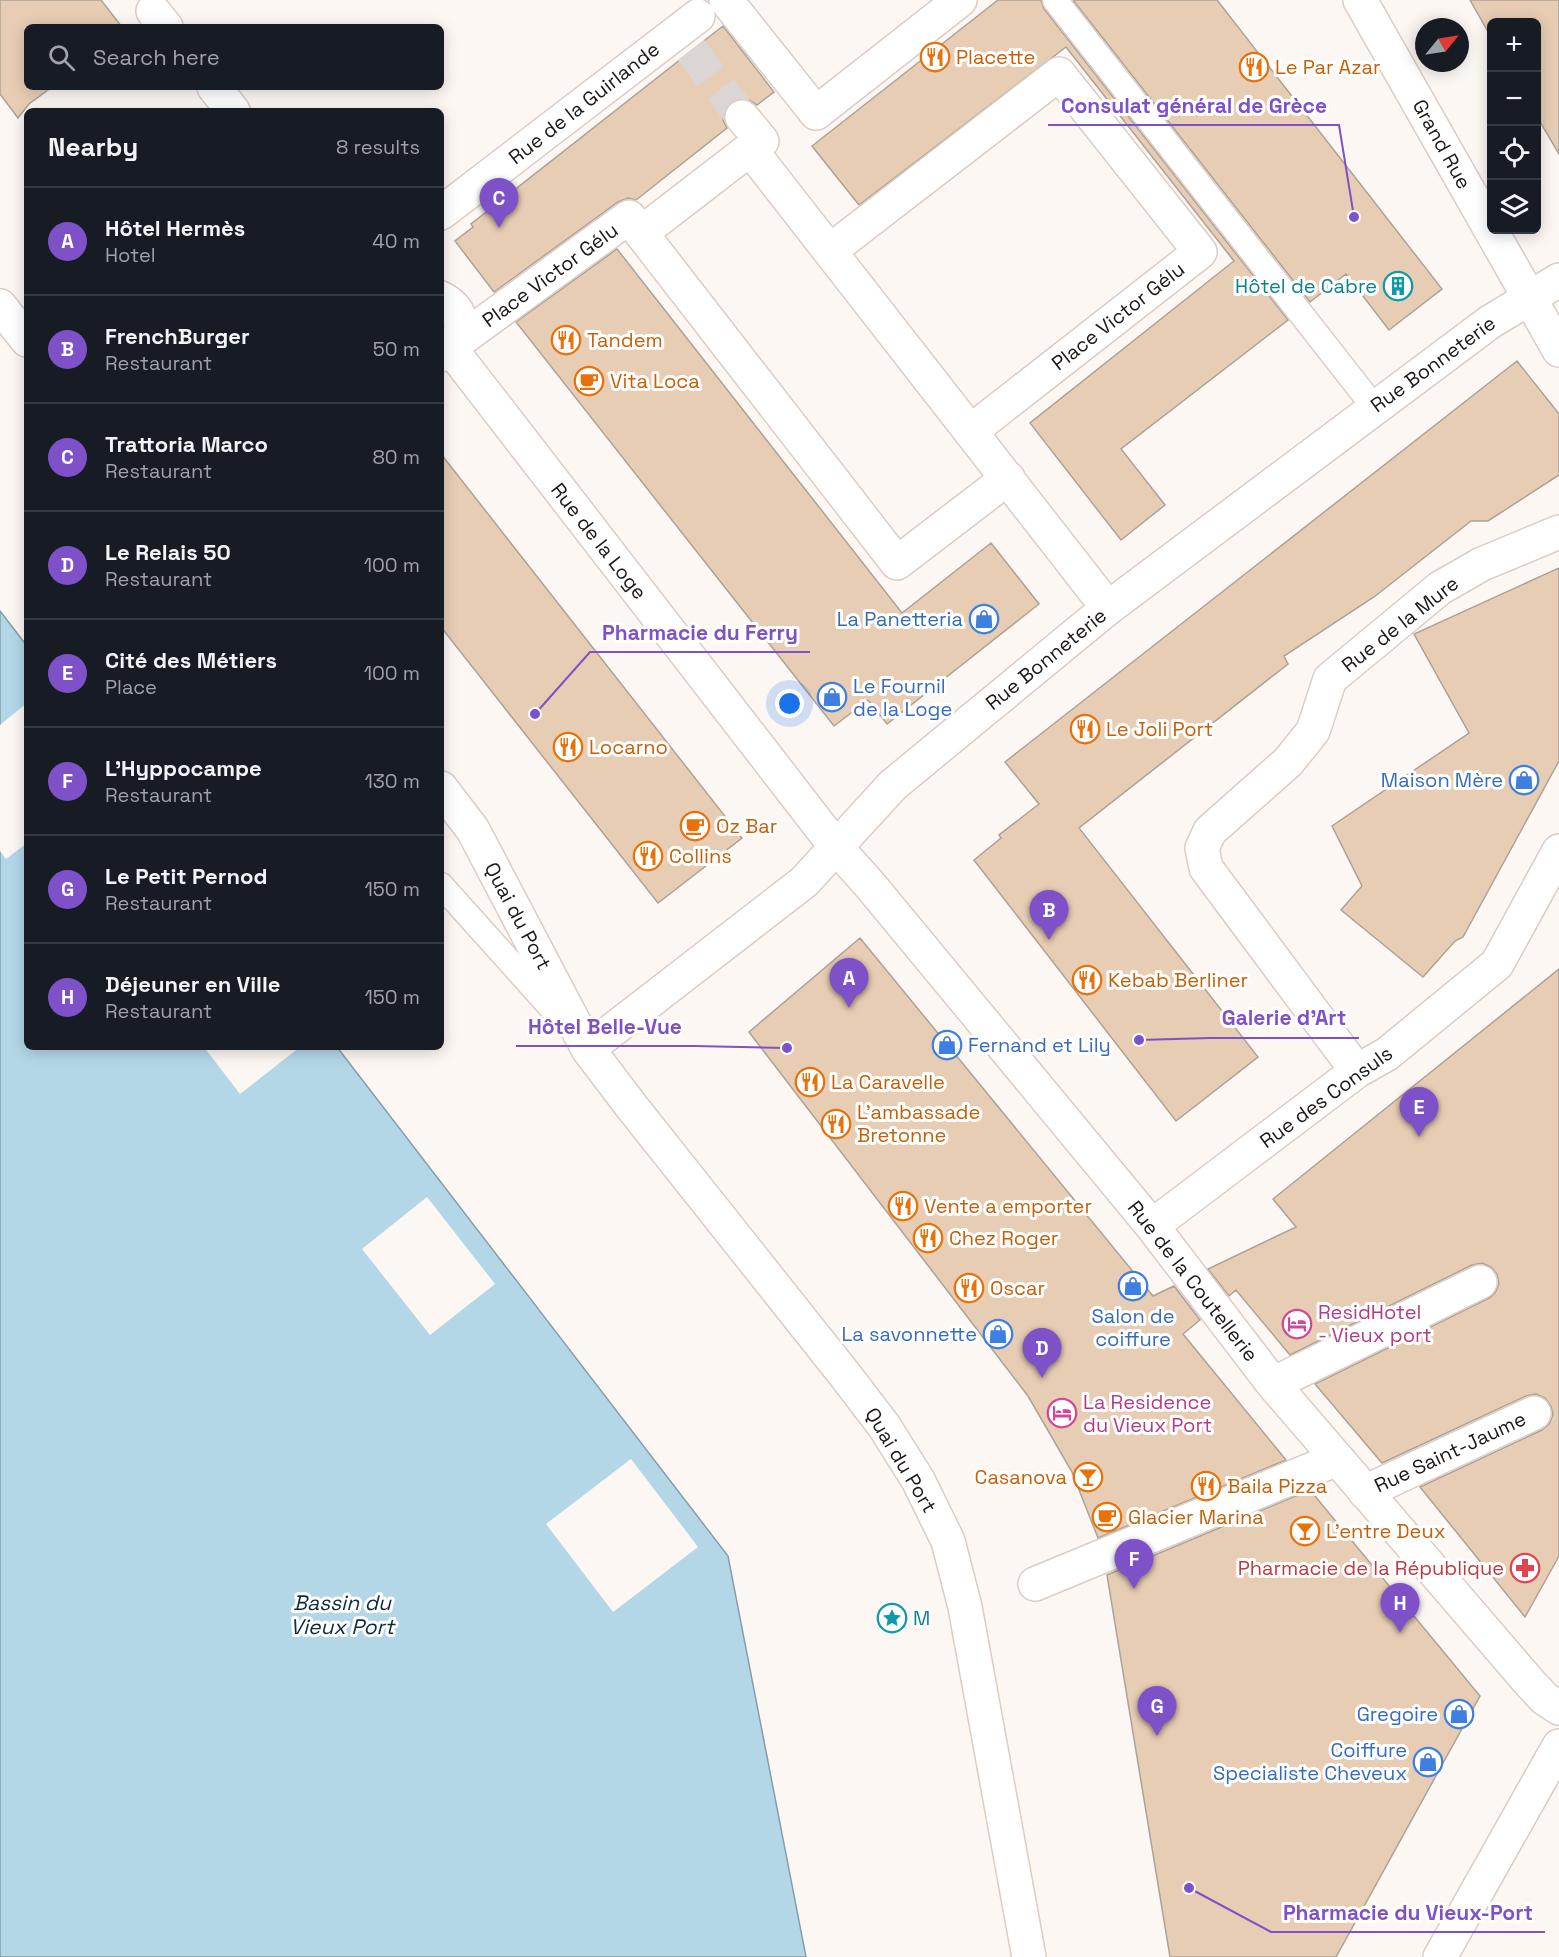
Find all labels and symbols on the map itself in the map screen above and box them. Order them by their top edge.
north arrow [1415,18,1469,72]
street label: Rue de la Guirlande [503,36,665,170]
restaurant icon: Placette [919,41,951,73]
place label: Placette [956,44,1035,70]
restaurant icon: Le Par Azar [1238,51,1270,83]
place label: Le Par Azar [1275,54,1381,80]
callout: Consulat général de Grèce [1048,86,1339,125]
text: Consulat général de Grèce [1061,92,1327,119]
street label: Grand Rue [1407,94,1477,194]
pin: C [480,178,518,228]
street label: Place Victor Gélu [477,217,623,333]
street label: Place Victor Gélu [1046,256,1190,376]
building icon: Hôtel de Cabre [1382,270,1414,302]
place label: Hôtel de Cabre [1235,273,1377,299]
street label: Rue Bonneterie [1365,310,1501,418]
restaurant icon: Tandem [550,324,582,356]
place label: Tandem [587,327,663,353]
cafe icon: Vita Loca [573,365,605,397]
place label: Vita Loca [610,368,700,394]
street label: Rue de la Loge [545,477,653,605]
street label: Rue de la Mure [1336,570,1464,678]
street label: Rue Bonneterie [980,602,1112,716]
shop icon: La Panetteria [968,603,1000,635]
place label: La Panetteria [837,606,963,632]
callout: Pharmacie du Ferry [590,613,810,652]
text: Pharmacie du Ferry [602,619,798,646]
place label: Le Fournil de la Loge [853,673,952,722]
shop icon: Le Fournil de la Loge [816,681,848,713]
your location [775,689,804,718]
restaurant icon: Le Joli Port [1069,713,1101,745]
place label: Le Joli Port [1106,716,1213,742]
restaurant icon: Locarno [552,731,584,763]
place label: Locarno [589,734,668,760]
shop icon: Maison Mère [1508,764,1540,796]
place label: Maison Mère [1381,767,1503,793]
cafe icon: Oz Bar [679,810,711,842]
place label: Oz Bar [716,813,777,839]
restaurant icon: Collins [632,840,664,872]
place label: Collins [669,843,732,869]
street label: Quai du Port [479,858,557,974]
pin: B [1030,890,1068,940]
pin: A [830,958,868,1008]
restaurant icon: Kebab Berliner [1071,964,1103,996]
place label: Kebab Berliner [1108,967,1248,993]
callout: Galerie d'Art [1210,999,1359,1038]
text: Galerie d'Art [1222,1004,1346,1031]
callout: Hôtel Belle-Vue [516,1007,694,1046]
text: Hôtel Belle-Vue [528,1013,682,1040]
shop icon: Fernand et Lily [931,1029,963,1061]
place label: Fernand et Lily [968,1032,1111,1058]
street label: Rue des Consuls [1254,1040,1398,1154]
restaurant icon: La Caravelle [794,1066,826,1098]
place label: La Caravelle [831,1069,945,1095]
pin: E [1400,1088,1438,1137]
place label: L'ambassade Bretonne [857,1099,980,1148]
restaurant icon: L'ambassade Bretonne [820,1108,852,1140]
restaurant icon: Vente a emporter [887,1190,919,1222]
place label: Vente a emporter [924,1193,1092,1219]
street label: Rue de la Coutellerie [1122,1195,1264,1367]
restaurant icon: Chez Roger [912,1222,944,1254]
place label: Chez Roger [949,1225,1058,1251]
shop icon: Salon de coiffure [1117,1270,1149,1302]
restaurant icon: Oscar [953,1272,985,1304]
place label: Oscar [990,1275,1045,1301]
place label: ResidHotel - Vieux port [1318,1299,1432,1348]
place label: Salon de coiffure [1091,1303,1175,1352]
hotel icon: ResidHotel - Vieux port [1281,1308,1313,1340]
shop icon: La savonnette [982,1318,1014,1350]
place label: La savonnette [841,1321,977,1347]
pin: D [1022,1328,1062,1378]
place label: La Residence du Vieux Port [1083,1389,1212,1438]
hotel icon: La Residence du Vieux Port [1046,1397,1078,1429]
street label: Quai du Port [859,1403,943,1517]
street label: Rue Saint-Jaume [1370,1405,1530,1499]
bar icon: Casanova [1072,1461,1104,1493]
place label: Casanova [975,1464,1067,1490]
restaurant icon: Baila Pizza [1190,1470,1222,1502]
place label: Baila Pizza [1227,1473,1327,1499]
cafe icon: Glacier Marina [1091,1501,1123,1533]
place label: Glacier Marina [1128,1504,1264,1530]
bar icon: L'entre Deux [1289,1515,1321,1547]
place label: L'entre Deux [1326,1518,1446,1544]
pin: F [1114,1540,1154,1589]
pharmacy icon: Pharmacie de la République [1509,1552,1541,1584]
place label: Pharmacie de la République [1238,1555,1504,1581]
pin: H [1380,1584,1420,1633]
water label: Bassin du Vieux Port [290,1589,396,1640]
place icon: M [876,1602,908,1634]
place label: M [913,1605,930,1631]
pin: G [1138,1686,1176,1736]
shop icon: Gregoire [1443,1698,1475,1730]
place label: Gregoire [1357,1701,1438,1727]
place label: Coiffure Specialiste Cheveux [1213,1737,1407,1786]
shop icon: Coiffure Specialiste Cheveux [1412,1746,1444,1778]
callout: Pharmacie du Vieux-Port [1271,1893,1545,1932]
text: Pharmacie du Vieux-Port [1283,1899,1533,1926]

